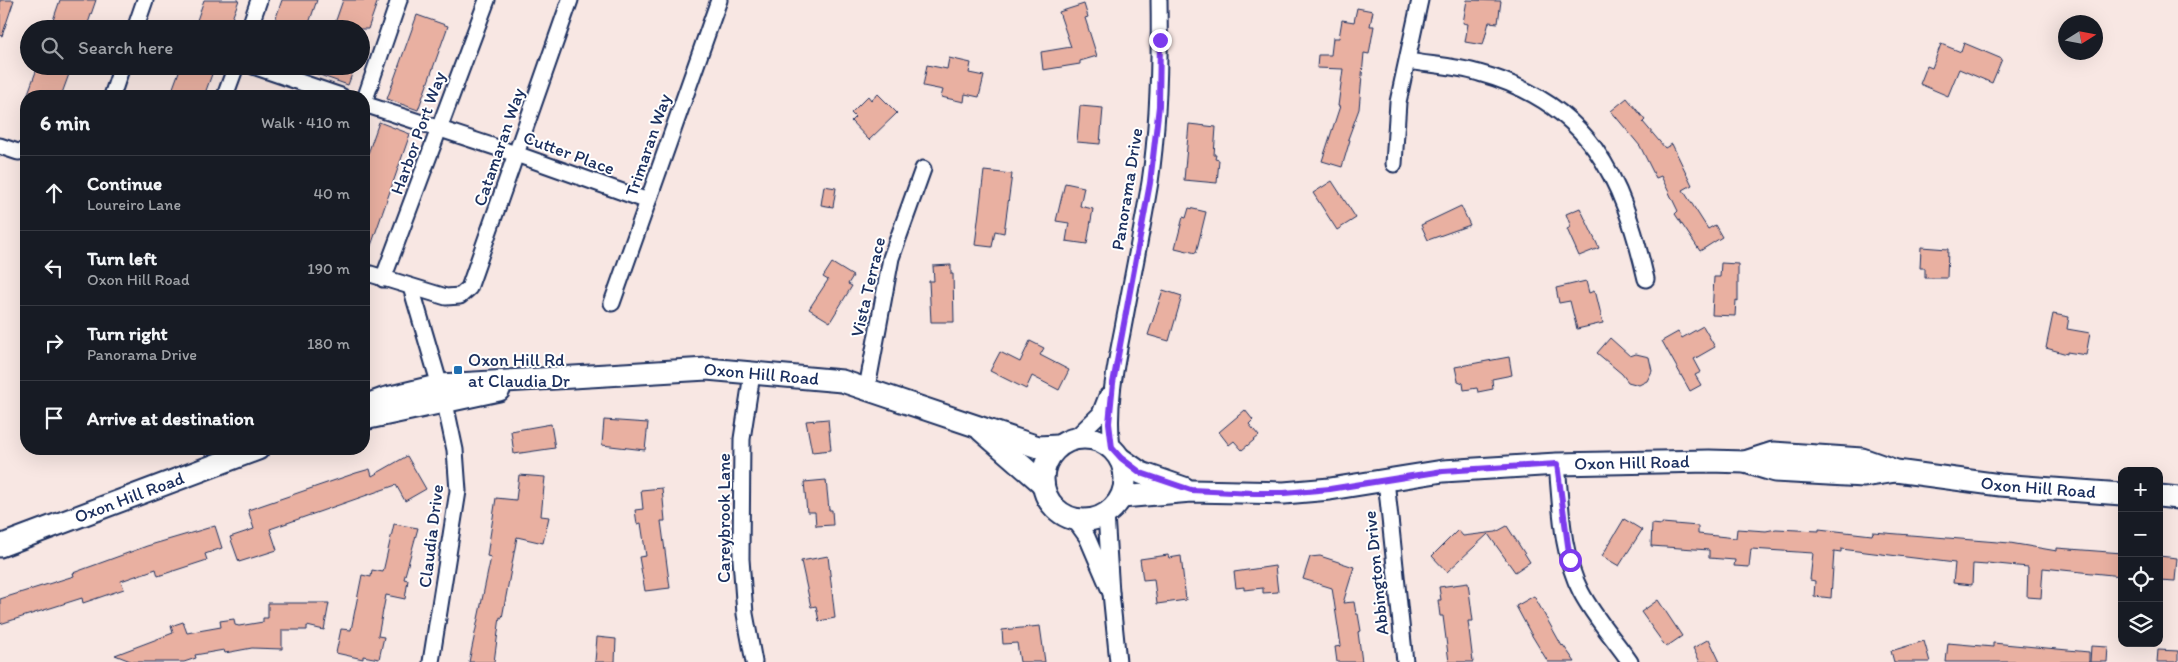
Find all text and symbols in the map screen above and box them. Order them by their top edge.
north arrow [2058,15,2103,60]
search box [20,20,370,75]
route end [1149,29,1172,52]
icon: search [38,34,66,62]
text: Search here [78,36,173,59]
street label: Harbor Port Way [386,68,451,198]
street label: Catamaran Way [468,84,530,209]
street label: Trimaran Way [620,90,676,199]
text: 6 min [40,110,90,135]
text: Walk · 410 m [261,113,350,132]
street label: Cutter Place [520,126,618,180]
street label: Panorama Drive [1106,126,1148,252]
text: Continue [87,172,162,195]
icon: ahead [40,179,68,207]
text: 40 m [313,184,350,203]
text: Loureiro Lane [87,195,181,214]
street label: Vista Terrace [846,235,890,339]
text: Turn left [87,247,157,270]
icon: left [40,254,68,282]
text: 190 m [307,259,350,278]
text: Oxon Hill Road [87,270,189,289]
text: Turn right [87,322,168,345]
icon: right [40,329,68,357]
text: 180 m [307,334,350,353]
text: Panorama Drive [87,345,197,364]
place label: Oxon Hill Rd at Claudia Dr [468,349,571,392]
street label: Oxon Hill Road [703,358,820,390]
marker: Oxon Hill Rd at Claudia Dr [452,364,464,376]
icon: arrive [40,404,68,432]
text: Arrive at destination [87,407,254,430]
street label: Oxon Hill Road [1574,450,1690,475]
street label: Careybrook Lane [713,453,735,583]
street label: Oxon Hill Road [71,467,187,528]
map controls [2118,467,2163,647]
button: + [2118,467,2163,512]
street label: Oxon Hill Road [1979,472,2097,503]
street label: Claudia Drive [414,483,448,589]
street label: Abbington Drive [1359,510,1393,636]
button: − [2118,512,2163,557]
route start [1559,549,1582,572]
button: locate [2118,557,2163,602]
button: layers [2118,602,2163,647]

